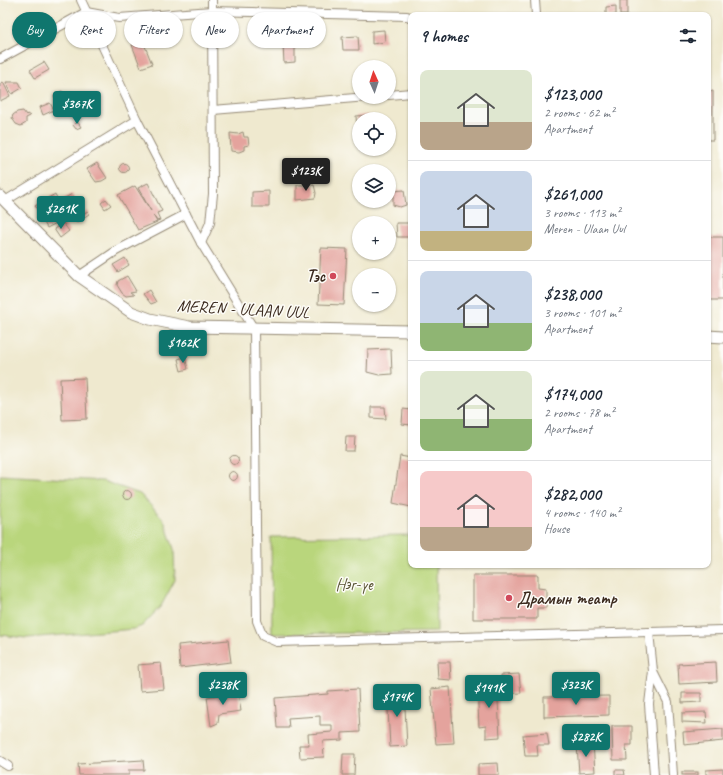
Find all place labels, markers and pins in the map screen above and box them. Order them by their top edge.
pin: $367K [49,91,105,125]
pin: $123K [278,158,334,192]
pin: $261K [33,196,89,230]
place label: Тэс [306,266,326,287]
marker: Тэс [328,271,338,281]
pin: $162K [155,330,211,364]
place label: Драмын театр [517,588,618,609]
marker: Драмын театр [504,593,514,603]
pin: $238K [195,672,251,706]
pin: $323K [548,672,604,706]
pin: $141K [461,675,517,709]
pin: $174K [369,684,425,718]
pin: $282K [558,724,614,758]

